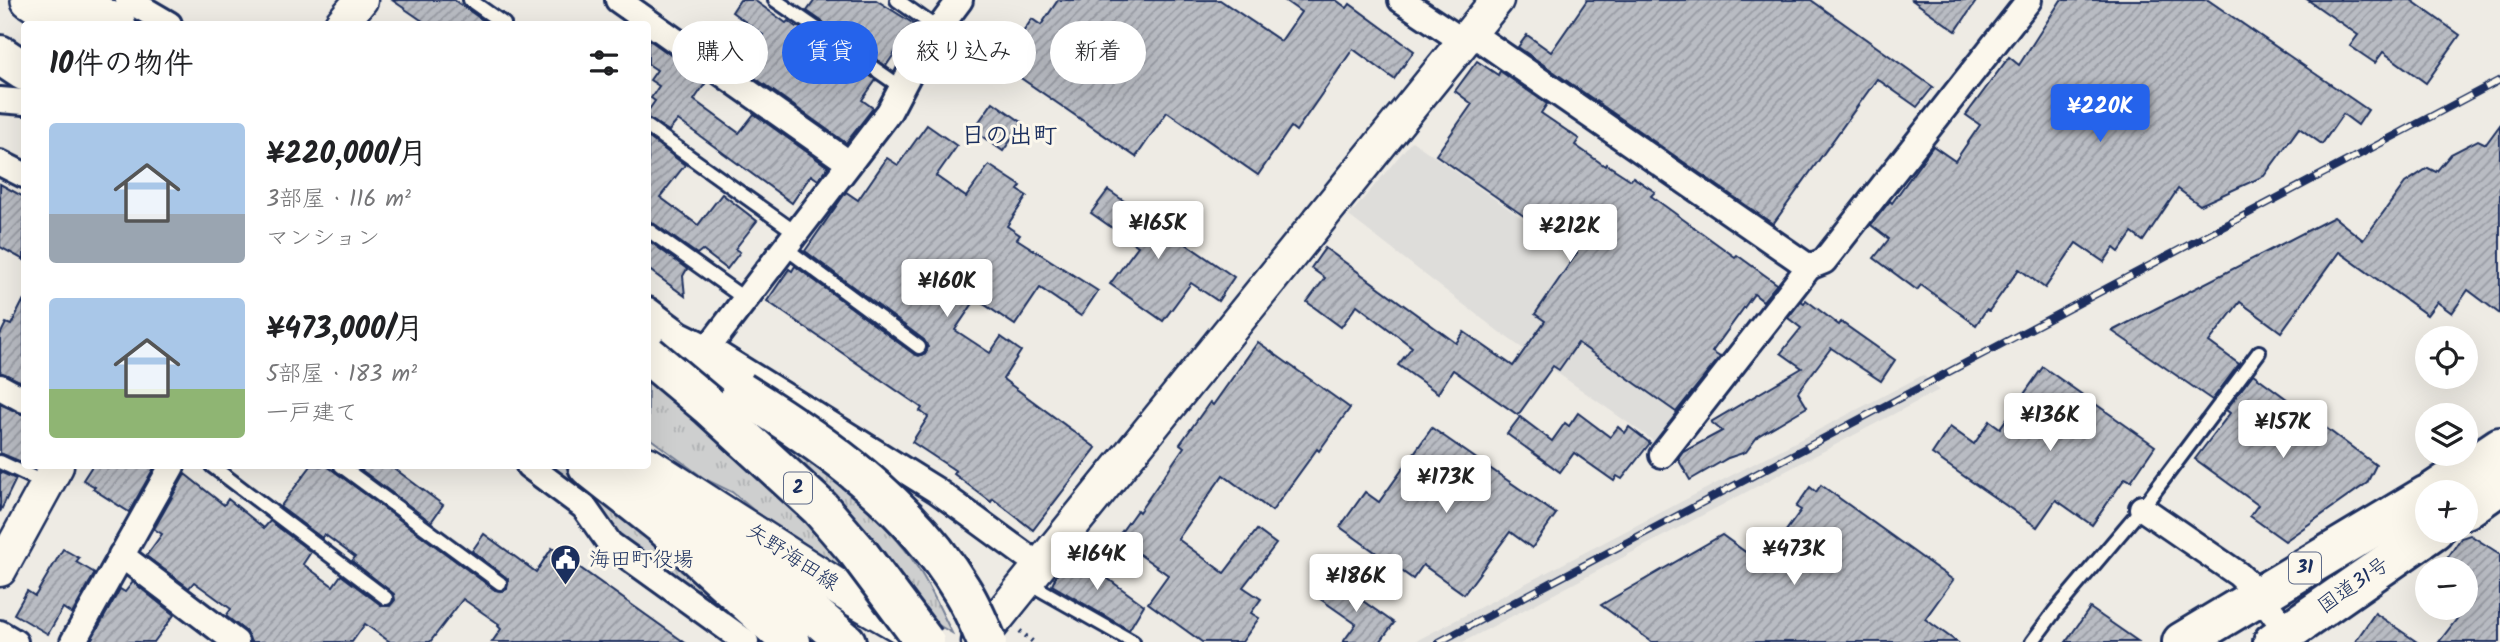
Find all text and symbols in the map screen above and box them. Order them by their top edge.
chip: 購入 [672,21,768,84]
chip: 賃貸 [782,21,878,84]
chip: 絞り込み [892,21,1036,84]
chip: 新着 [1050,21,1146,84]
text: 10件の物件 [49,41,193,89]
icon: filters [585,44,623,82]
pin: ¥220K [2051,85,2149,144]
text: ¥220K [2067,89,2133,125]
district label: 日の出町 [961,117,1057,156]
text: ¥220,000/月 [266,131,427,179]
icon: home [105,151,189,235]
text: 3部屋 · 116 m² [266,182,411,218]
pin: ¥165K [1109,202,1207,261]
pin: ¥212K [1521,204,1619,264]
text: ¥165K [1128,206,1188,242]
text: ¥212K [1539,209,1601,245]
text: マンション [266,221,380,257]
pin: ¥160K [898,260,996,319]
text: ¥160K [917,264,977,300]
text: ¥473,000/月 [266,306,424,354]
icon: home [105,326,189,410]
map controls [2415,326,2478,620]
button: locate [2415,326,2478,389]
text: 5部屋 · 183 m² [266,357,417,393]
pin: ¥136K [2001,393,2099,453]
text: 一戸建て [266,396,358,432]
text: ¥136K [2020,398,2080,434]
pin: ¥157K [2234,400,2332,460]
button: layers [2415,403,2478,466]
text: ¥157K [2254,405,2312,441]
pin: ¥173K [1397,456,1495,515]
text: ¥173K [1417,460,1475,496]
road number: 2 [784,472,812,503]
button: + [2415,480,2478,543]
street label: 矢野海田線 [739,516,845,600]
pin: ¥473K [1745,528,1843,587]
pin: ¥164K [1048,532,1146,592]
text: ¥473K [1762,532,1826,568]
text: ¥164K [1067,537,1127,573]
public building icon: 海田町役場 [549,543,583,587]
place label: 海田町役場 [589,544,694,577]
street label: 国道31号 [2311,549,2397,623]
road number: 31 [2289,552,2321,583]
pin: ¥186K [1307,554,1405,614]
button: − [2415,557,2478,620]
text: ¥186K [1326,559,1386,595]

